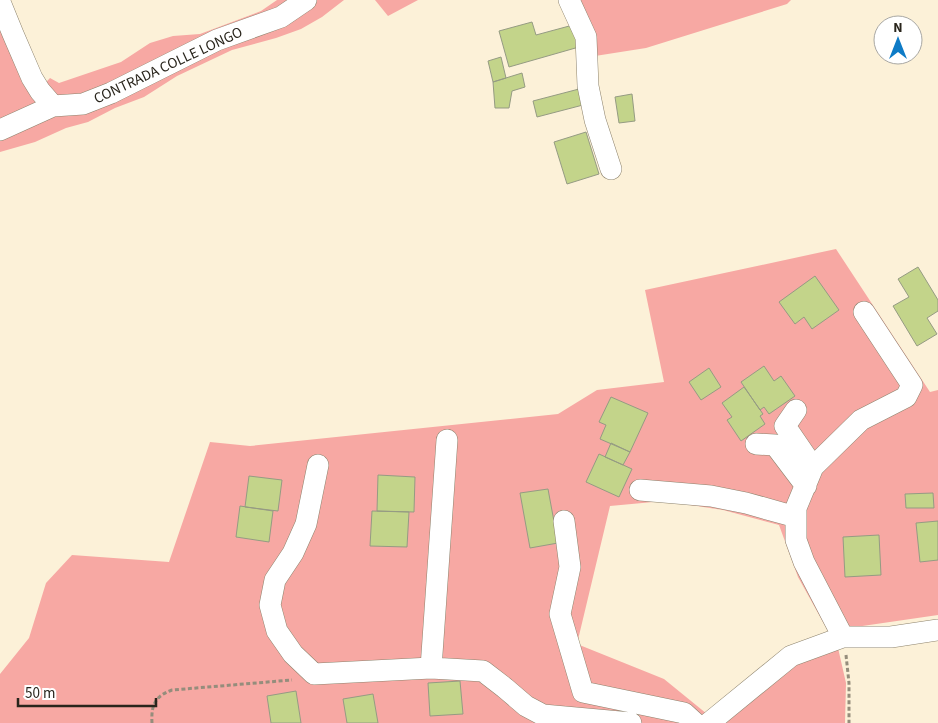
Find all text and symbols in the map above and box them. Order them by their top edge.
north arrow [873,15,923,65]
text: N [893,18,903,38]
street label: CONTRADA COLLE LONGO [90,22,246,109]
scale bar [18,676,155,708]
text: 50 m [25,683,55,704]

